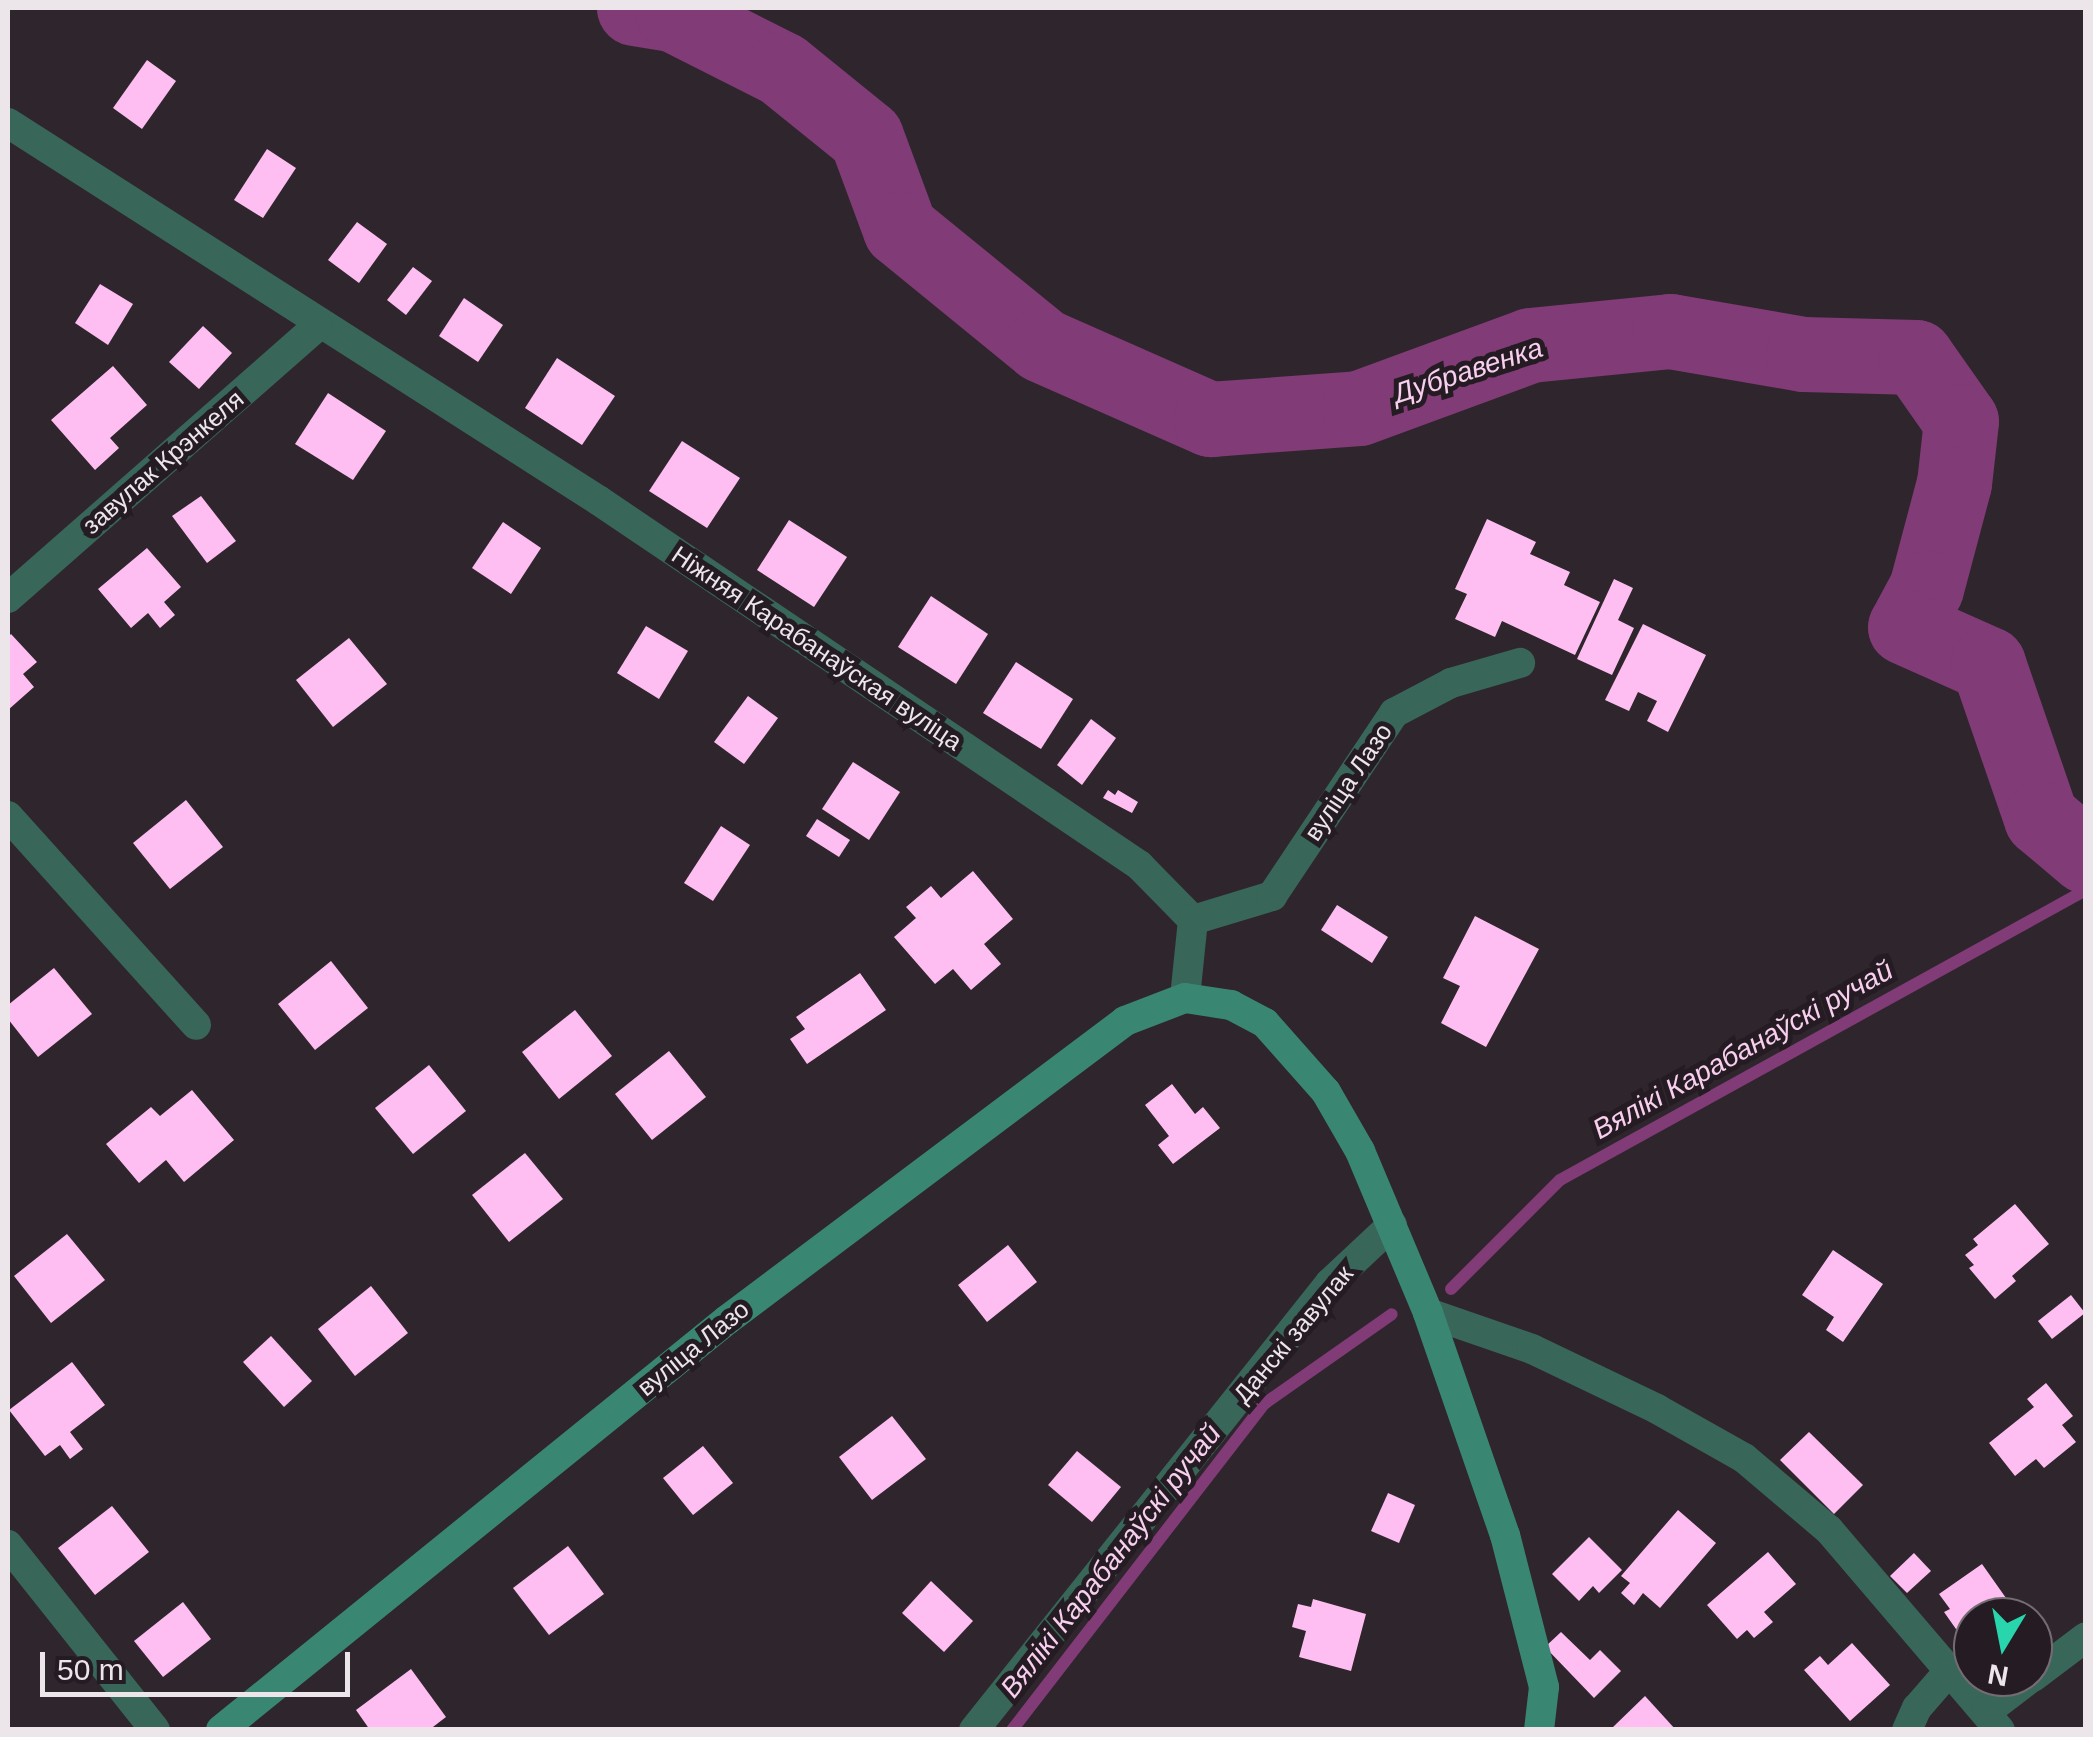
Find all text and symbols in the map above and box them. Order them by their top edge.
water label: Дубравенка [1389,331,1547,411]
street label: завулак Крэнкеля [76,384,250,540]
street label: Ніжняя Карабанаўская вуліца [666,539,968,757]
street label: вуліца Лазо [1298,718,1398,846]
water label: Вялікі Карабанаўскі ручай [1587,953,1899,1147]
street label: Данскі завулак [1227,1259,1359,1409]
street label: вуліца Лазо [631,1294,755,1402]
water label: Вялікі Карабанаўскі ручай [994,1418,1228,1704]
north arrow [1953,1597,2053,1697]
scale bar [45,1632,355,1694]
text: 50 m [57,1653,124,1686]
text: N [1985,1658,2011,1692]

